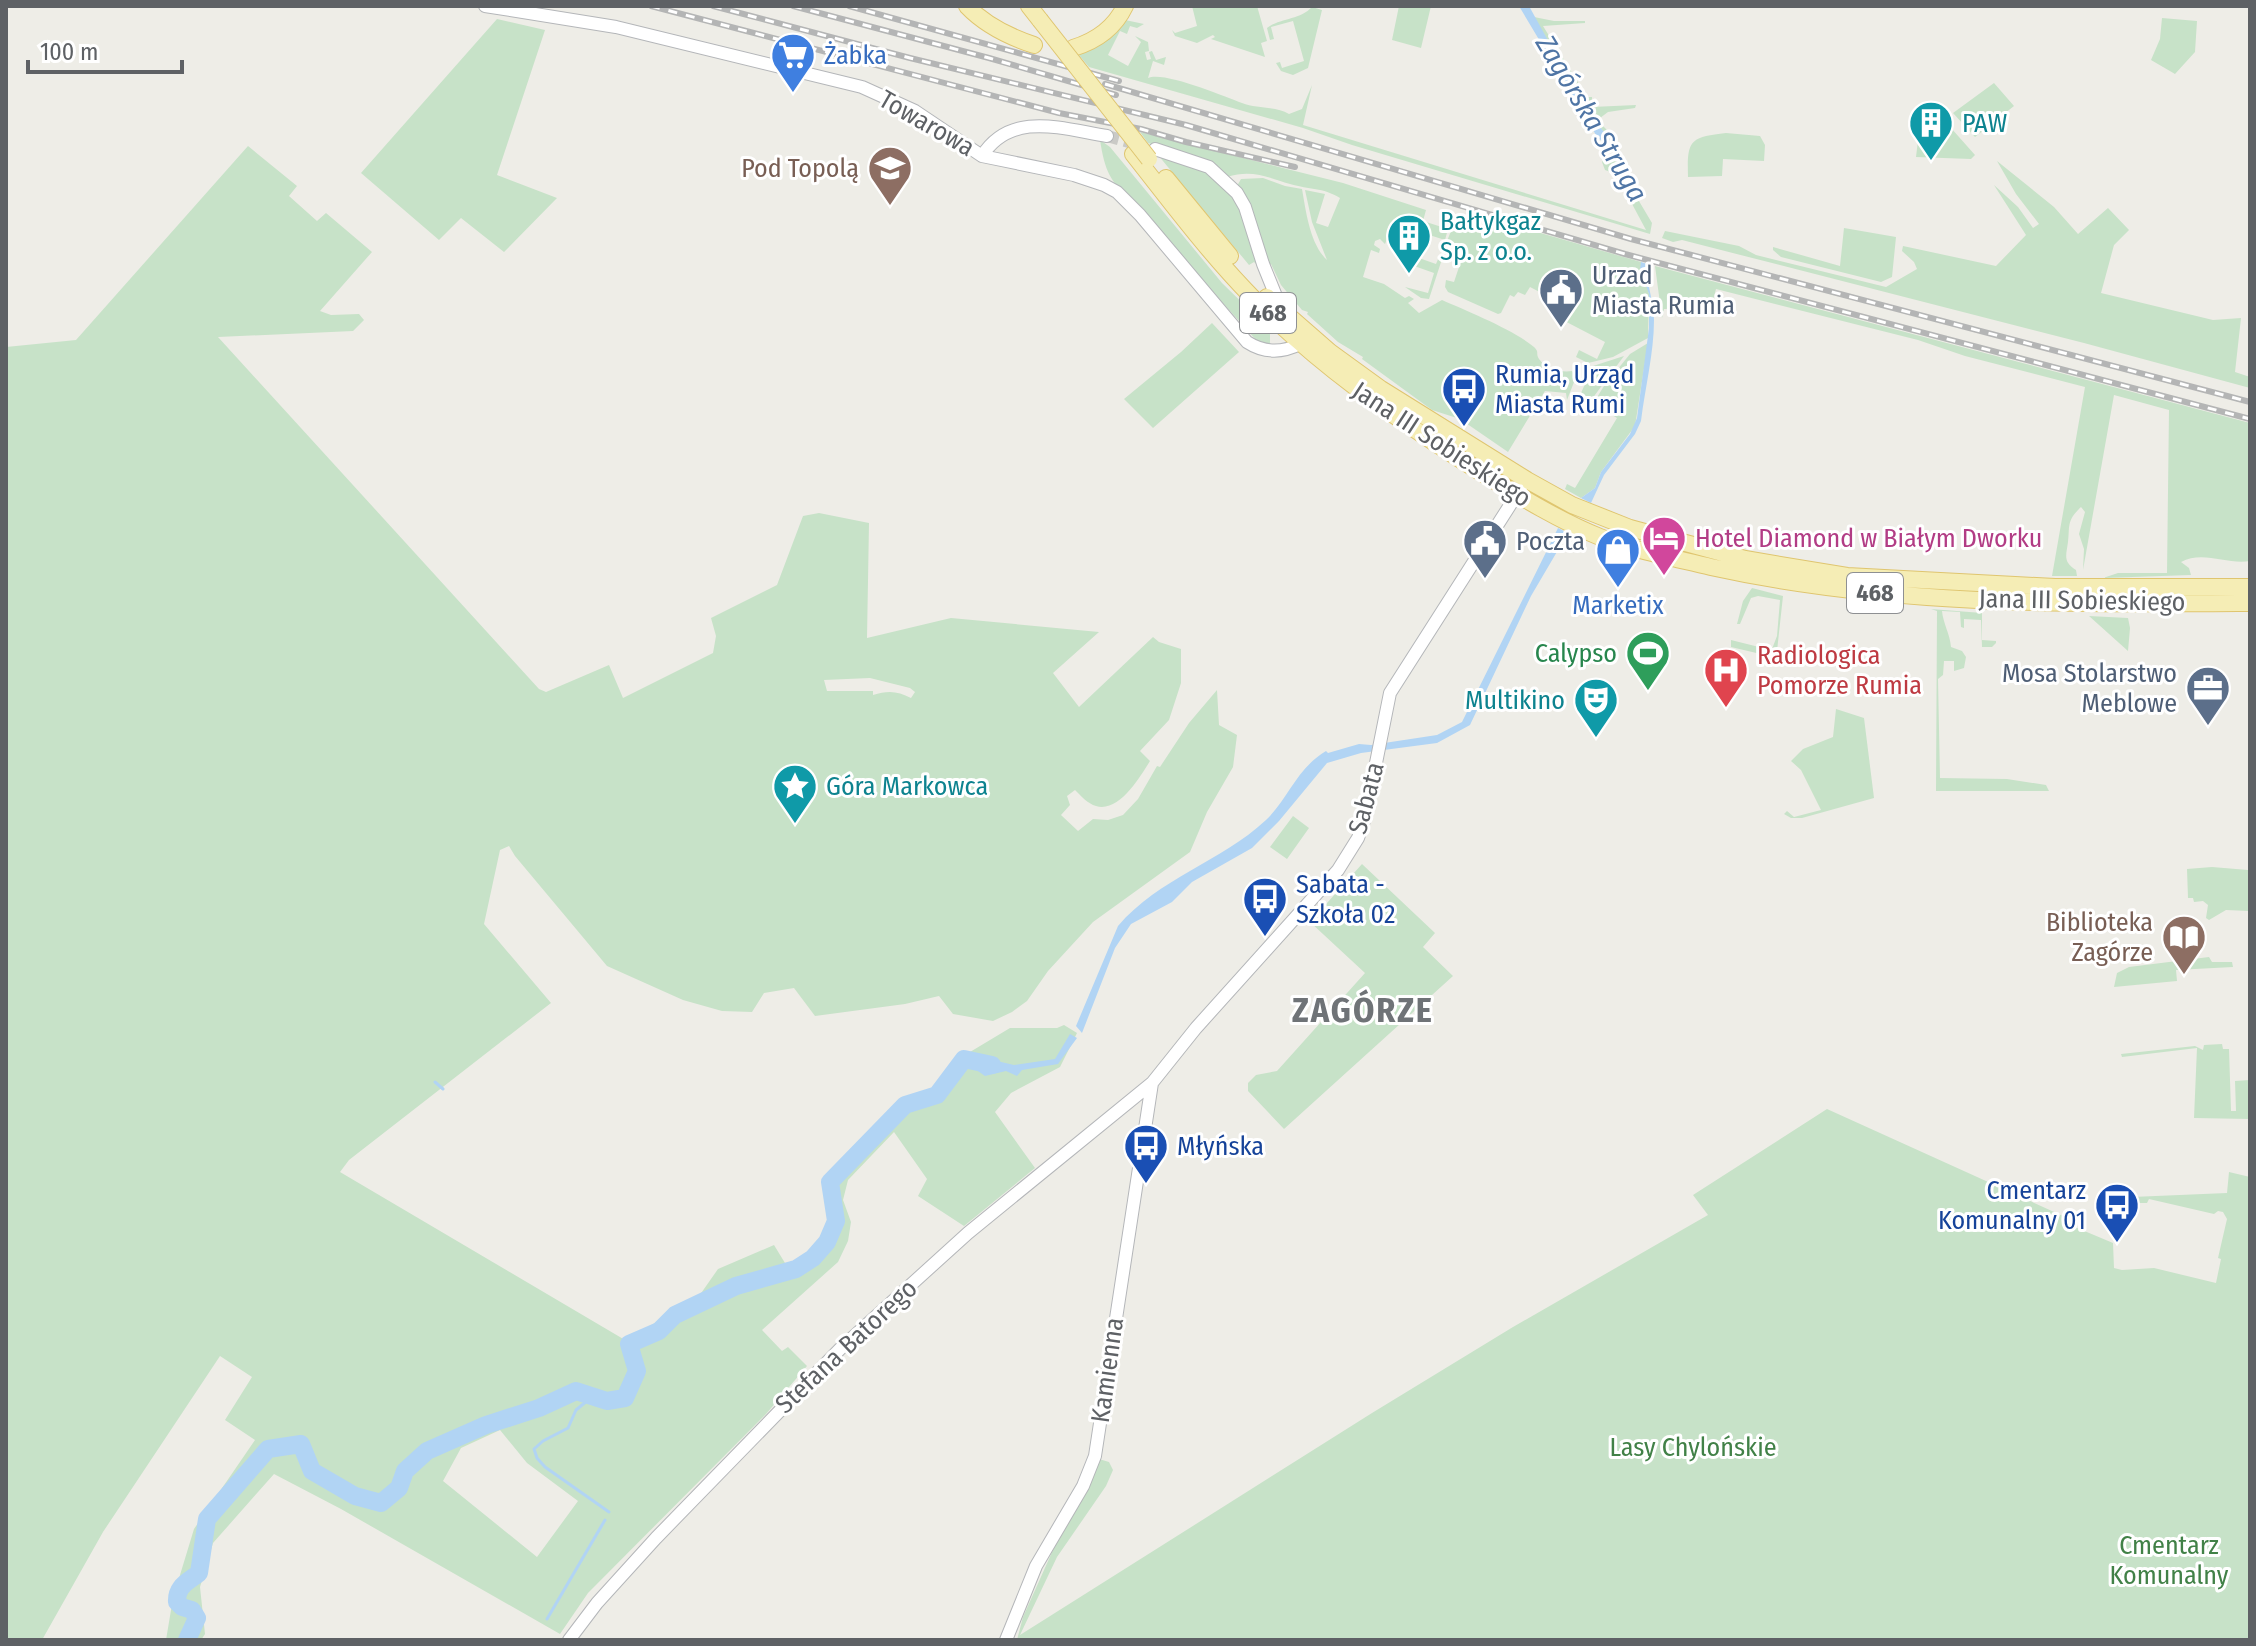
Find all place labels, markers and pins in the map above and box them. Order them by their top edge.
supermarket icon: Żabka [769,31,817,94]
place label: Żabka [824,40,887,71]
building icon: PAW [1907,99,1955,162]
place label: PAW [1962,108,2007,139]
school or university icon: Pod Topolą [866,144,914,207]
place label: Pod Topolą [741,153,859,184]
place label: Bałtykgaz Sp. z o.o. [1440,206,1541,267]
building icon: Bałtykgaz Sp. z o.o. [1385,212,1433,275]
place label: Urzad Miasta Rumia [1592,260,1735,321]
public building icon: Urzad Miasta Rumia [1537,266,1585,329]
place label: Rumia, Urząd Miasta Rumi [1495,359,1634,420]
bus stop icon: Rumia, Urząd Miasta Rumi [1440,365,1488,428]
hotel icon: Hotel Diamond w Białym Dworku [1640,514,1688,577]
public building icon: Poczta [1461,517,1509,580]
place label: Hotel Diamond w Białym Dworku [1695,523,2042,554]
place label: Poczta [1516,526,1585,557]
shop icon: Marketix [1594,526,1642,589]
place label: Marketix [1572,590,1664,621]
sports icon: Calypso [1624,629,1672,692]
place label: Calypso [1535,638,1617,669]
place label: Radiologica Pomorze Rumia [1757,640,1922,701]
hospital icon: Radiologica Pomorze Rumia [1702,646,1750,709]
place label: Mosa Stolarstwo Meblowe [2002,658,2177,719]
office icon: Mosa Stolarstwo Meblowe [2184,664,2232,727]
theatre icon: Multikino [1572,676,1620,739]
place label: Multikino [1465,685,1565,716]
place icon: Góra Markowca [771,762,819,825]
place label: Góra Markowca [826,771,988,802]
place label: Sabata - Szkoła 02 [1296,869,1395,930]
bus stop icon: Sabata - Szkoła 02 [1241,875,1289,938]
place label: Biblioteka Zagórze [2046,907,2153,968]
library icon: Biblioteka Zagórze [2160,913,2208,976]
bus stop icon: Młyńska [1122,1122,1170,1185]
place label: Młyńska [1177,1131,1264,1162]
place label: Cmentarz Komunalny 01 [1938,1175,2086,1236]
bus stop icon: Cmentarz Komunalny 01 [2093,1181,2141,1244]

